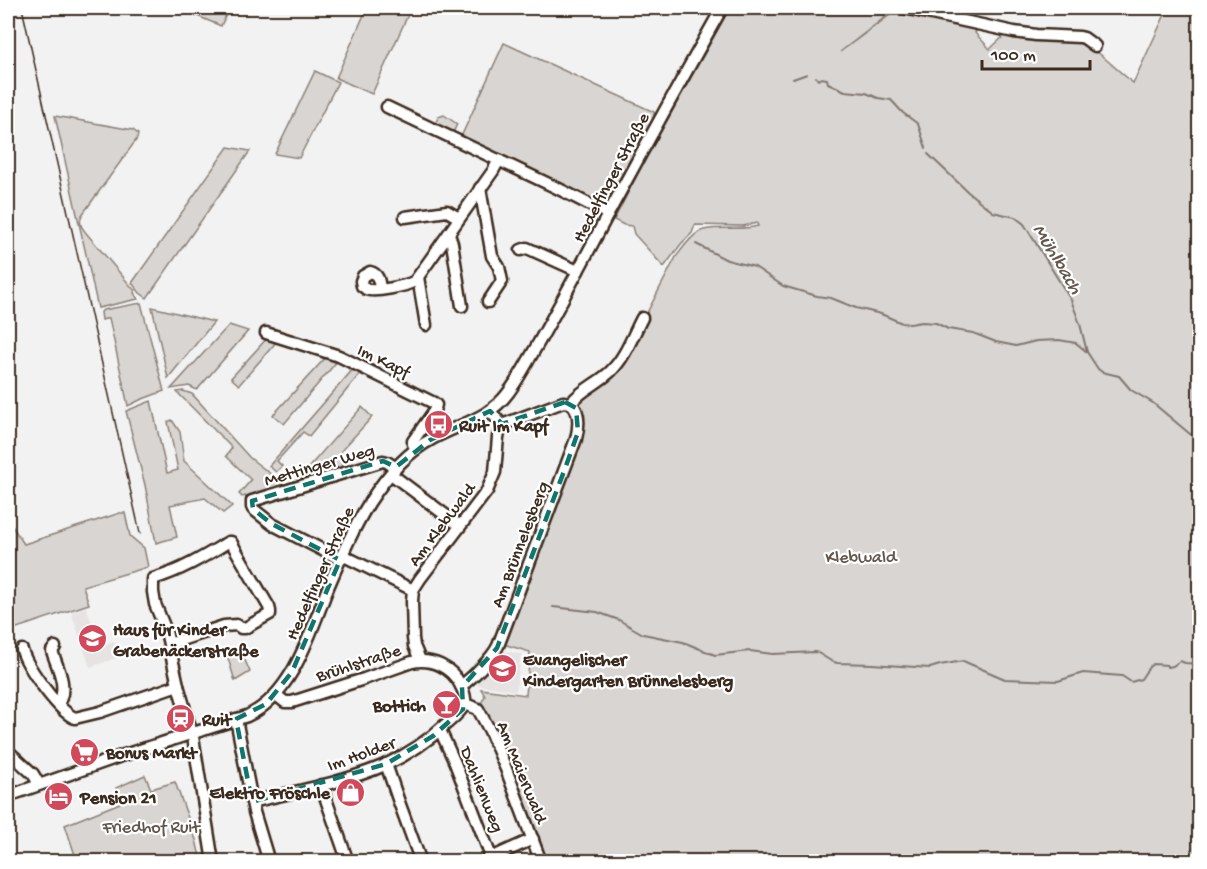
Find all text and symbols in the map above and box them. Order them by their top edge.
scale bar [982,33,1090,71]
text: 100 m [990,46,1036,67]
street label: Hedelfinger Straße [569,109,656,247]
water label: Mühlbach [1026,221,1086,299]
street label: Im Kapf [353,341,414,385]
bus stop icon: Ruit Im Kapf [422,409,454,441]
place label: Ruit Im Kapf [458,417,550,438]
street label: Mettinger Weg [262,441,377,492]
street label: Am Klebwald [405,479,482,571]
street label: Am Brünnelesberg [488,479,555,611]
street label: Hedelfinger Straße [282,503,360,644]
park label: Klebwald [825,548,898,569]
place label: Haus für Kinder Grabenäckerstraße [113,621,259,663]
school or university icon: Haus für Kinder Grabenäckerstraße [76,623,108,655]
street label: Brühlstraße [313,641,405,688]
place label: Evangelischer Kindergarten Brünnelesberg [522,651,733,693]
school or university icon: Evangelischer Kindergarten Brünnelesberg [486,653,518,685]
bar icon: Bottich [431,689,463,721]
place label: Bottich [372,697,426,718]
station icon: Ruit [165,703,197,735]
place label: Ruit [201,711,233,732]
street label: Am Maierwald [491,719,551,828]
street label: Im Holder [325,733,400,777]
supermarket icon: Bonus Markt [69,736,101,768]
street label: Dahlienweg [454,743,507,836]
place label: Bonus Markt [105,744,198,765]
shop icon: Elektro Fröschle [335,776,367,808]
hotel icon: Pension 21 [43,781,75,813]
place label: Elektro Fröschle [210,784,331,805]
place label: Pension 21 [79,789,157,810]
park label: Friedhof Ruit [101,818,201,839]

